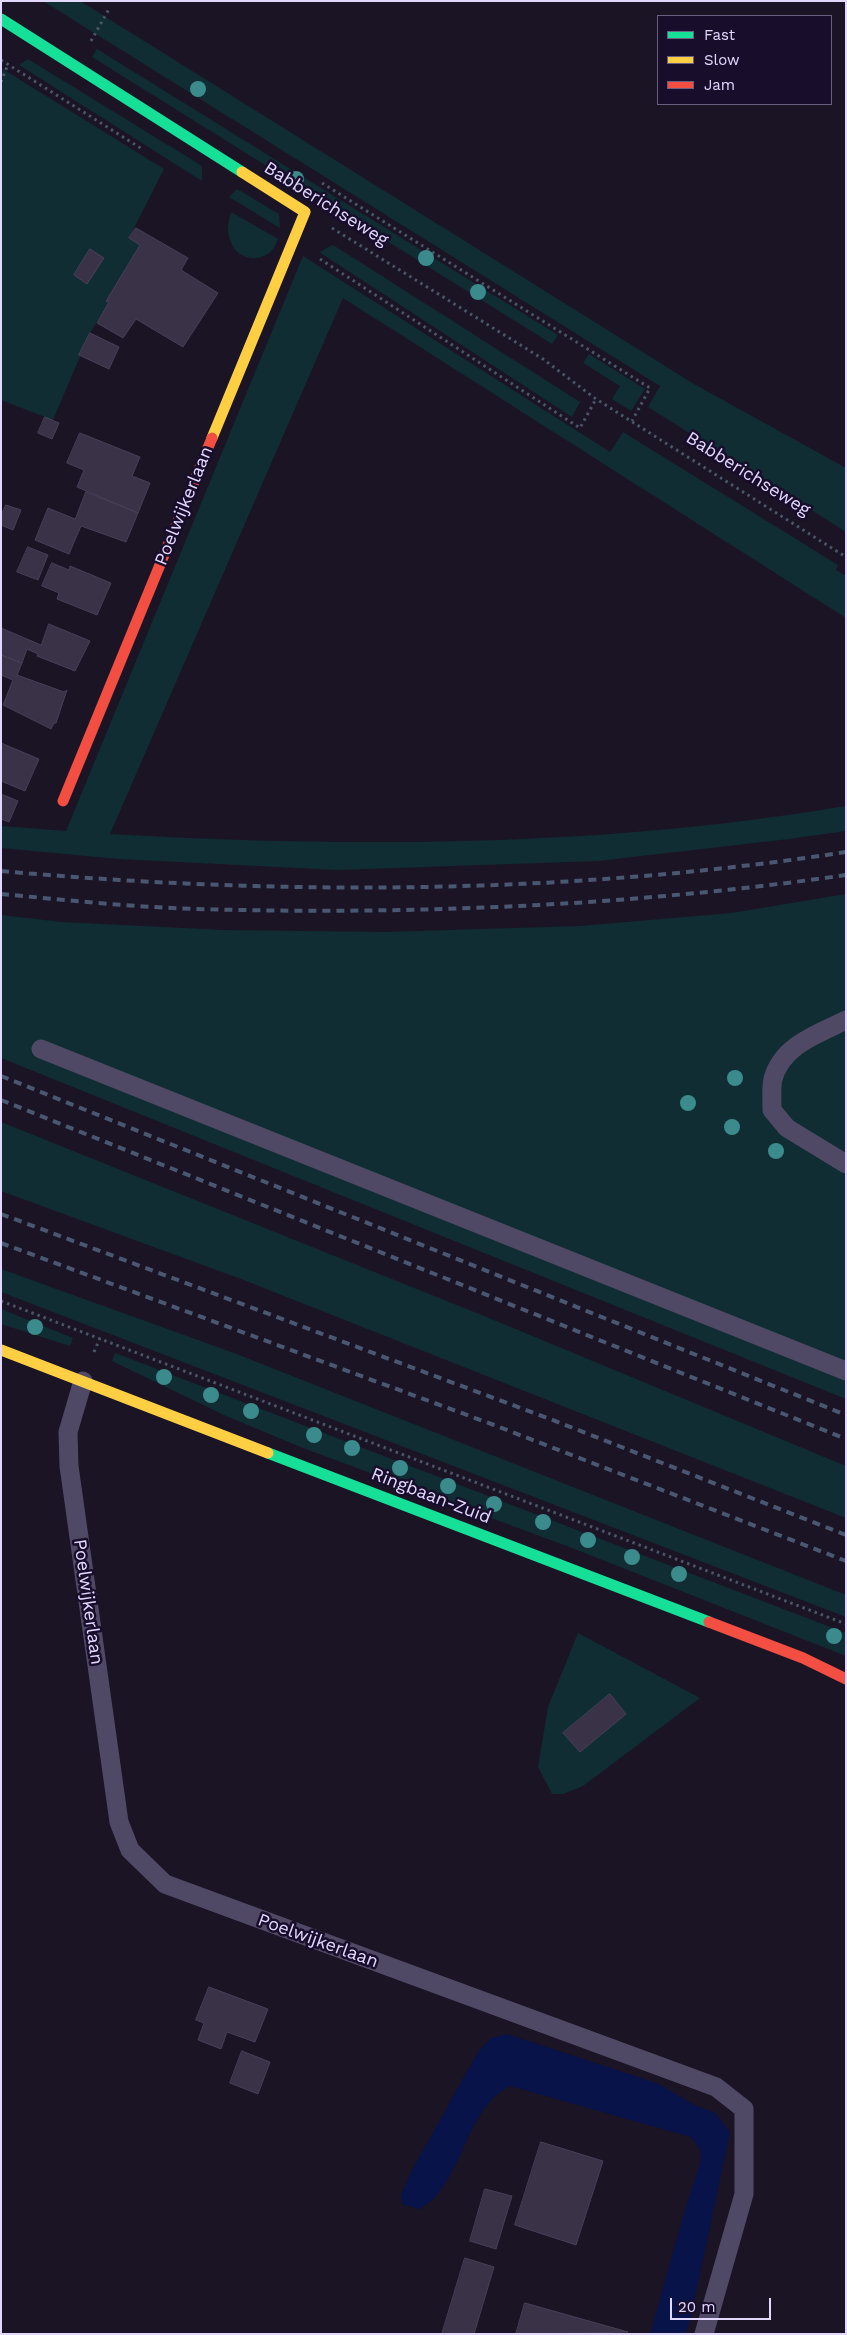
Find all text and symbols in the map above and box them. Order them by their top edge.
legend [657,15,832,105]
text: Fast [704,26,735,44]
text: Slow [704,51,740,69]
text: Jam [704,76,735,94]
street label: Babberichseweg [260,157,392,251]
street label: Babberichseweg [682,427,814,521]
street label: Poelwijkerlaan [150,443,218,569]
street label: Ringbaan-Zuid [368,1463,494,1529]
street label: Poelwijkerlaan [69,1538,107,1666]
street label: Poelwijkerlaan [255,1909,381,1973]
scale bar [672,2288,773,2320]
text: 20 m [678,2298,716,2316]

